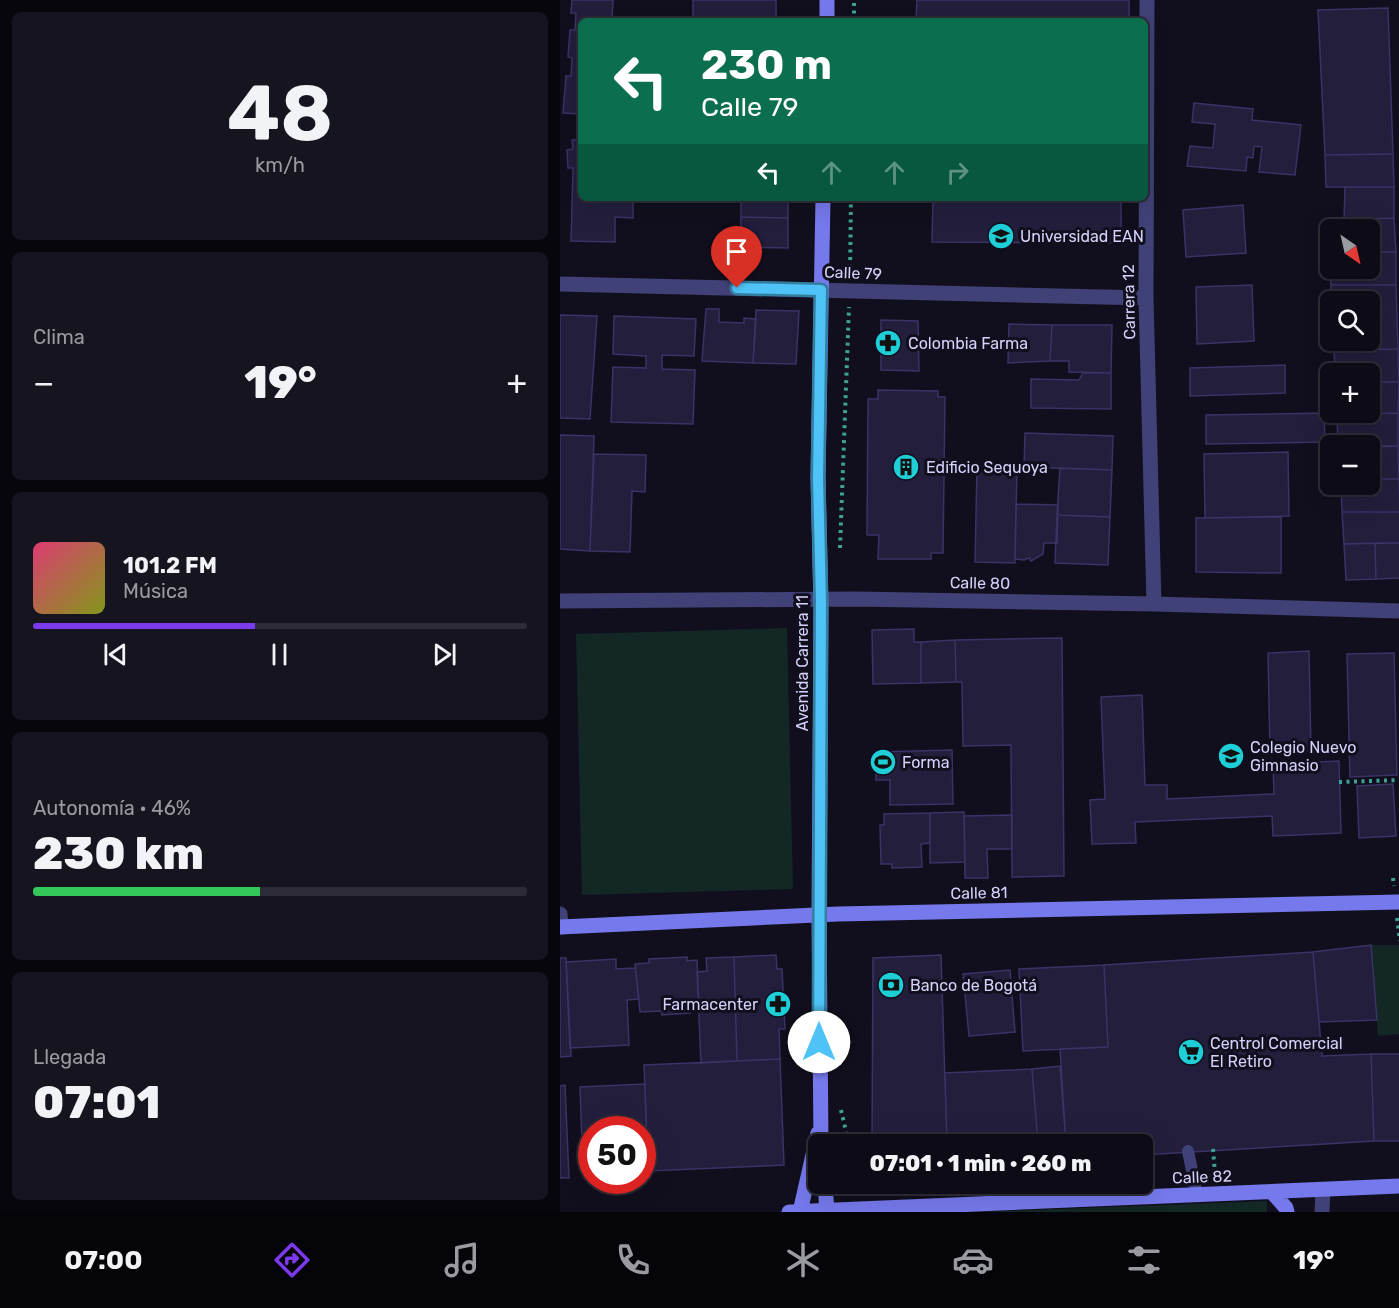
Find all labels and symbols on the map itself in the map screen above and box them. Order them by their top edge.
north arrow [1320,219,1380,279]
school or university icon: Universidad EAN [986,221,1016,251]
pin [711,226,762,288]
place label: Universidad EAN [1020,227,1144,246]
street label: Calle 79 [824,262,882,284]
street label: Carrera 12 [1119,264,1139,340]
pharmacy icon: Colombia Farma [873,328,903,358]
place label: Colombia Farma [908,334,1028,353]
building icon: Edificio Sequoya [891,452,921,482]
place label: Edificio Sequoya [926,458,1048,477]
street label: Calle 80 [950,573,1010,593]
street label: Avenida Carrera 11 [793,595,812,731]
place label: Colegio Nuevo Gimnasio [1250,738,1356,775]
school or university icon: Colegio Nuevo Gimnasio [1216,741,1246,771]
sports icon: Forma [868,747,898,777]
place label: Forma [902,753,949,772]
street label: Calle 81 [950,883,1008,903]
bank icon: Banco de Bogotá [876,970,906,1000]
place label: Banco de Bogotá [910,976,1037,995]
pharmacy icon: Farmacenter [763,989,793,1019]
place label: Farmacenter [662,995,758,1014]
position arrow [787,1010,851,1074]
place label: Centrol Comercial El Retiro [1210,1034,1343,1071]
supermarket icon: Centrol Comercial El Retiro [1176,1037,1206,1067]
speed limit sign: 50 [578,1116,656,1194]
street label: Calle 82 [1172,1166,1232,1188]

